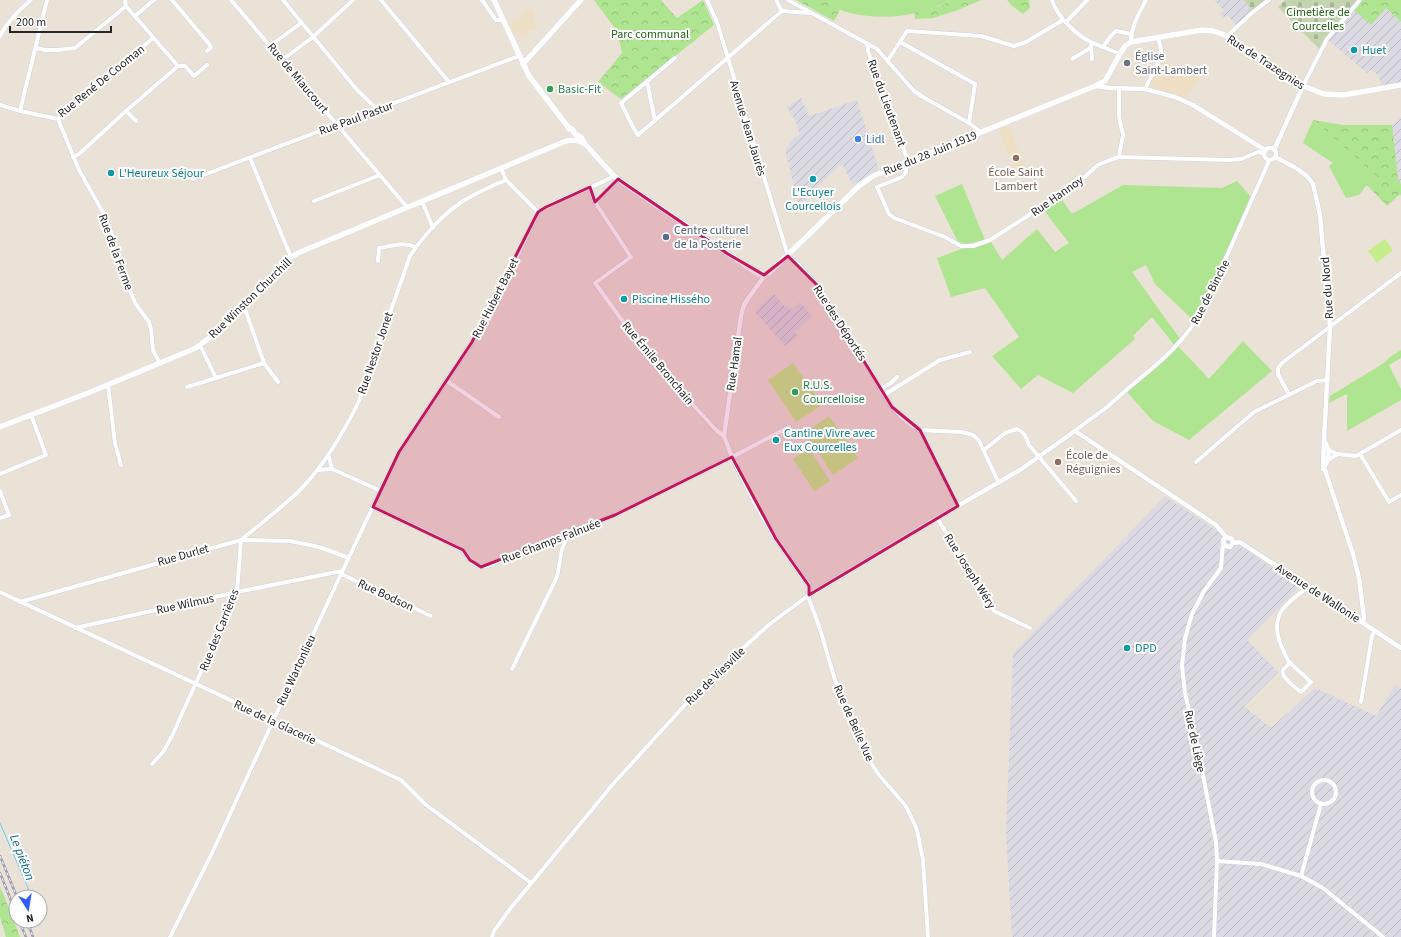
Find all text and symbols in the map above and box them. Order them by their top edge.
park label: Cimetière de Courcelles [1286,4,1350,35]
scale bar [10,8,111,34]
text: 200 m [16,14,46,31]
park label: Parc communal [611,26,689,43]
street label: Rue de Trazegnies [1223,31,1308,94]
street label: Rue de Miaucourt [263,39,332,117]
street label: Rue René De Cooman [54,41,148,122]
place label: Huet [1362,42,1386,59]
marker: Huet [1349,45,1359,55]
place label: Église Saint-Lambert [1135,48,1207,79]
street label: Rue du Lieutenant [863,57,910,149]
marker: Église Saint-Lambert [1122,58,1132,68]
street label: Avenue Jean Jaurès [725,78,770,178]
place label: Basic-Fit [558,81,601,98]
marker: Basic-Fit [545,84,555,94]
street label: Rue Paul Pastur [317,97,396,140]
street label: Rue du 28 Juin 1919 [881,127,980,180]
place label: Lidl [866,131,885,148]
marker: Lidl [853,134,863,144]
marker: École Saint Lambert [1011,153,1021,163]
place label: École Saint Lambert [988,164,1044,195]
place label: L'Heureux Séjour [119,165,205,182]
marker: L'Heureux Séjour [106,168,116,178]
street label: Rue Hannoy [1028,172,1087,221]
marker: L'Ecuyer Courcellois [808,174,818,184]
place label: L'Ecuyer Courcellois [785,184,841,215]
street label: Rue de la Ferme [94,212,137,293]
place label: Centre culturel de la Posterie [674,222,749,253]
marker: Centre culturel de la Posterie [661,232,671,242]
street label: Rue Winston Churchill [205,254,296,343]
street label: Rue Hubert Bayet [468,255,523,341]
street label: Rue du Nord [1317,256,1338,320]
street label: Rue de Binche [1187,257,1234,328]
street label: Rue des Déportés [809,282,870,365]
place label: Piscine Hissého [632,291,710,308]
marker: Piscine Hissého [619,294,629,304]
street label: Rue Nestor Jonet [353,310,397,397]
street label: Rue Émile Bronchain [618,318,698,409]
street label: Rue Hamal [722,336,747,392]
place label: R.U.S. Courcelloise [803,377,865,408]
marker: R.U.S. Courcelloise [790,387,800,397]
place label: Cantine Vivre avec Eux Courcelles [784,425,876,456]
marker: Cantine Vivre avec Eux Courcelles [771,435,781,445]
place label: École de Réguignies [1066,447,1121,478]
marker: École de Réguignies [1053,457,1063,467]
street label: Rue Champs Falnuée [499,515,603,568]
street label: Rue Joseph Wéry [940,530,1000,613]
street label: Rue Durlet [155,540,211,571]
street label: Avenue de Wallonie [1272,560,1363,627]
street label: Rue Bodson [355,575,417,616]
street label: Rue des Carrières [195,587,244,674]
street label: Rue Wilmus [155,590,216,619]
street label: Rue Wartonlieu [273,632,320,709]
place label: DPD [1135,640,1157,657]
street label: Rue de Viesville [682,643,749,709]
marker: DPD [1122,643,1132,653]
street label: Rue de Belle Vue [829,682,878,764]
street label: Rue de la Glacerie [231,696,319,749]
street label: Rue de Liège [1180,708,1209,774]
water label: Le piéton [5,832,39,883]
north arrow [8,889,48,929]
text: N [25,910,35,926]

